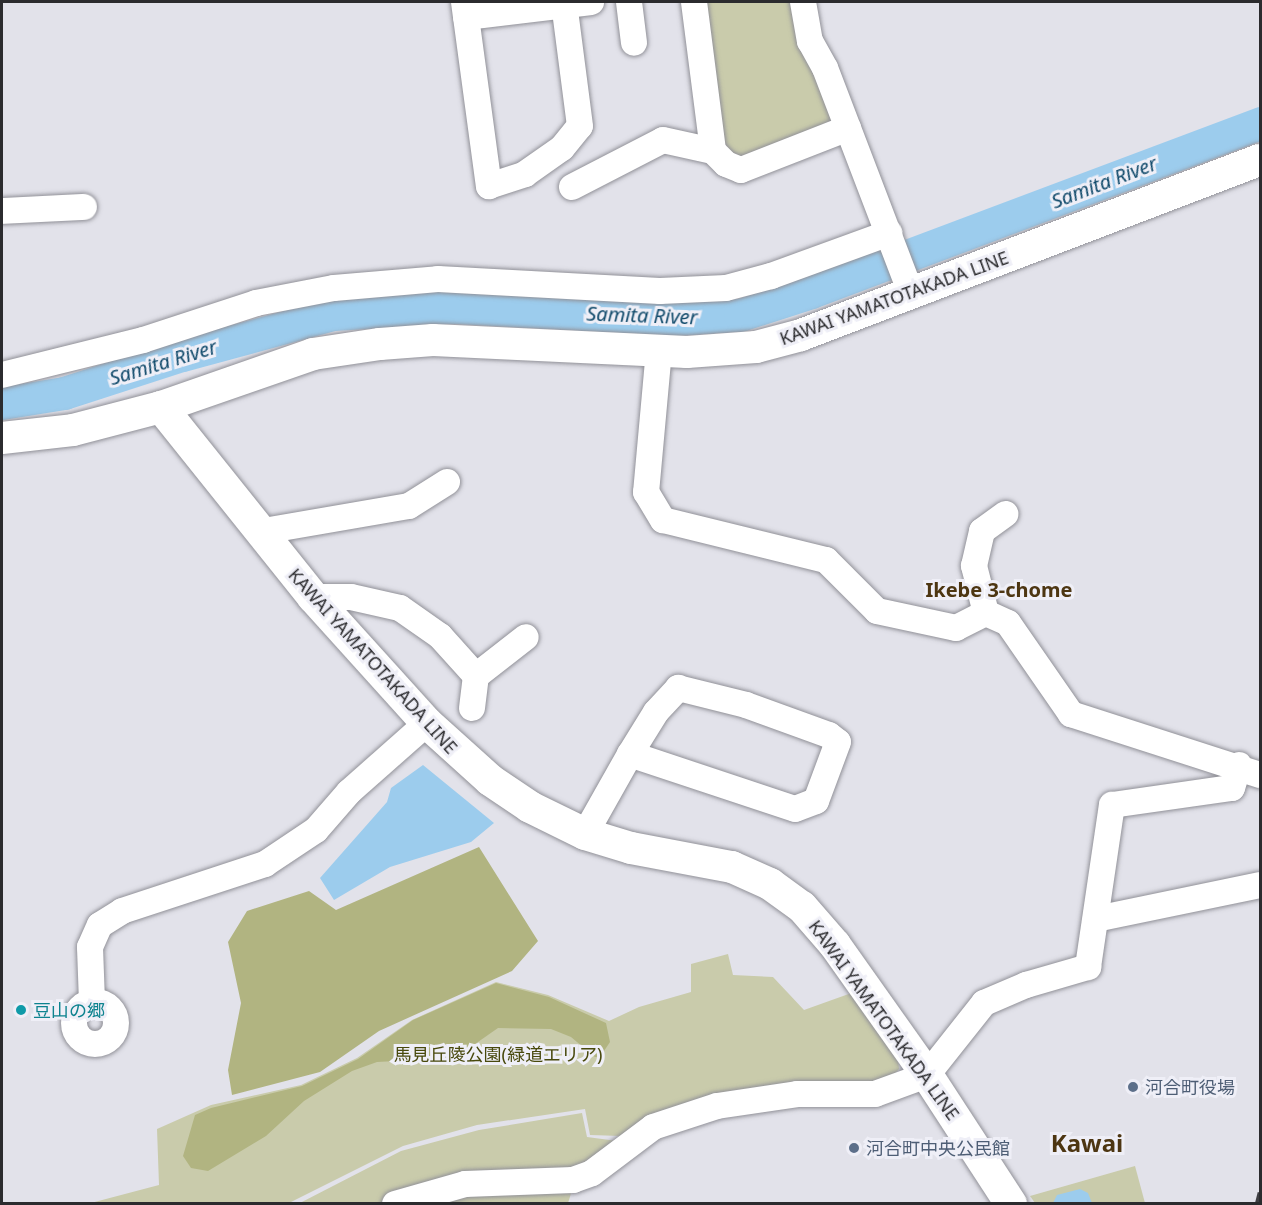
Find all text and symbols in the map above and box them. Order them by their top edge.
water label: Samita River [1048,151,1160,213]
street label: KAWAI YAMATOTAKADA LINE [777,247,1011,349]
water label: Samita River [586,301,698,329]
water label: Samita River [106,334,220,390]
street label: KAWAI YAMATOTAKADA LINE [284,564,462,758]
district label: Ikebe 3-chome [926,577,1072,601]
street label: KAWAI YAMATOTAKADA LINE [804,916,964,1124]
place label: 豆山の郷 [33,999,105,1021]
marker: 豆山の郷 [14,1003,28,1017]
park label: 馬見丘陵公園(緑道エリア) [394,1043,602,1065]
place label: 河合町役場 [1145,1076,1235,1098]
marker: 河合町役場 [1126,1080,1140,1094]
district label: Kawai [1051,1129,1123,1157]
place label: 河合町中央公民館 [866,1137,1010,1159]
marker: 河合町中央公民館 [847,1141,861,1155]

